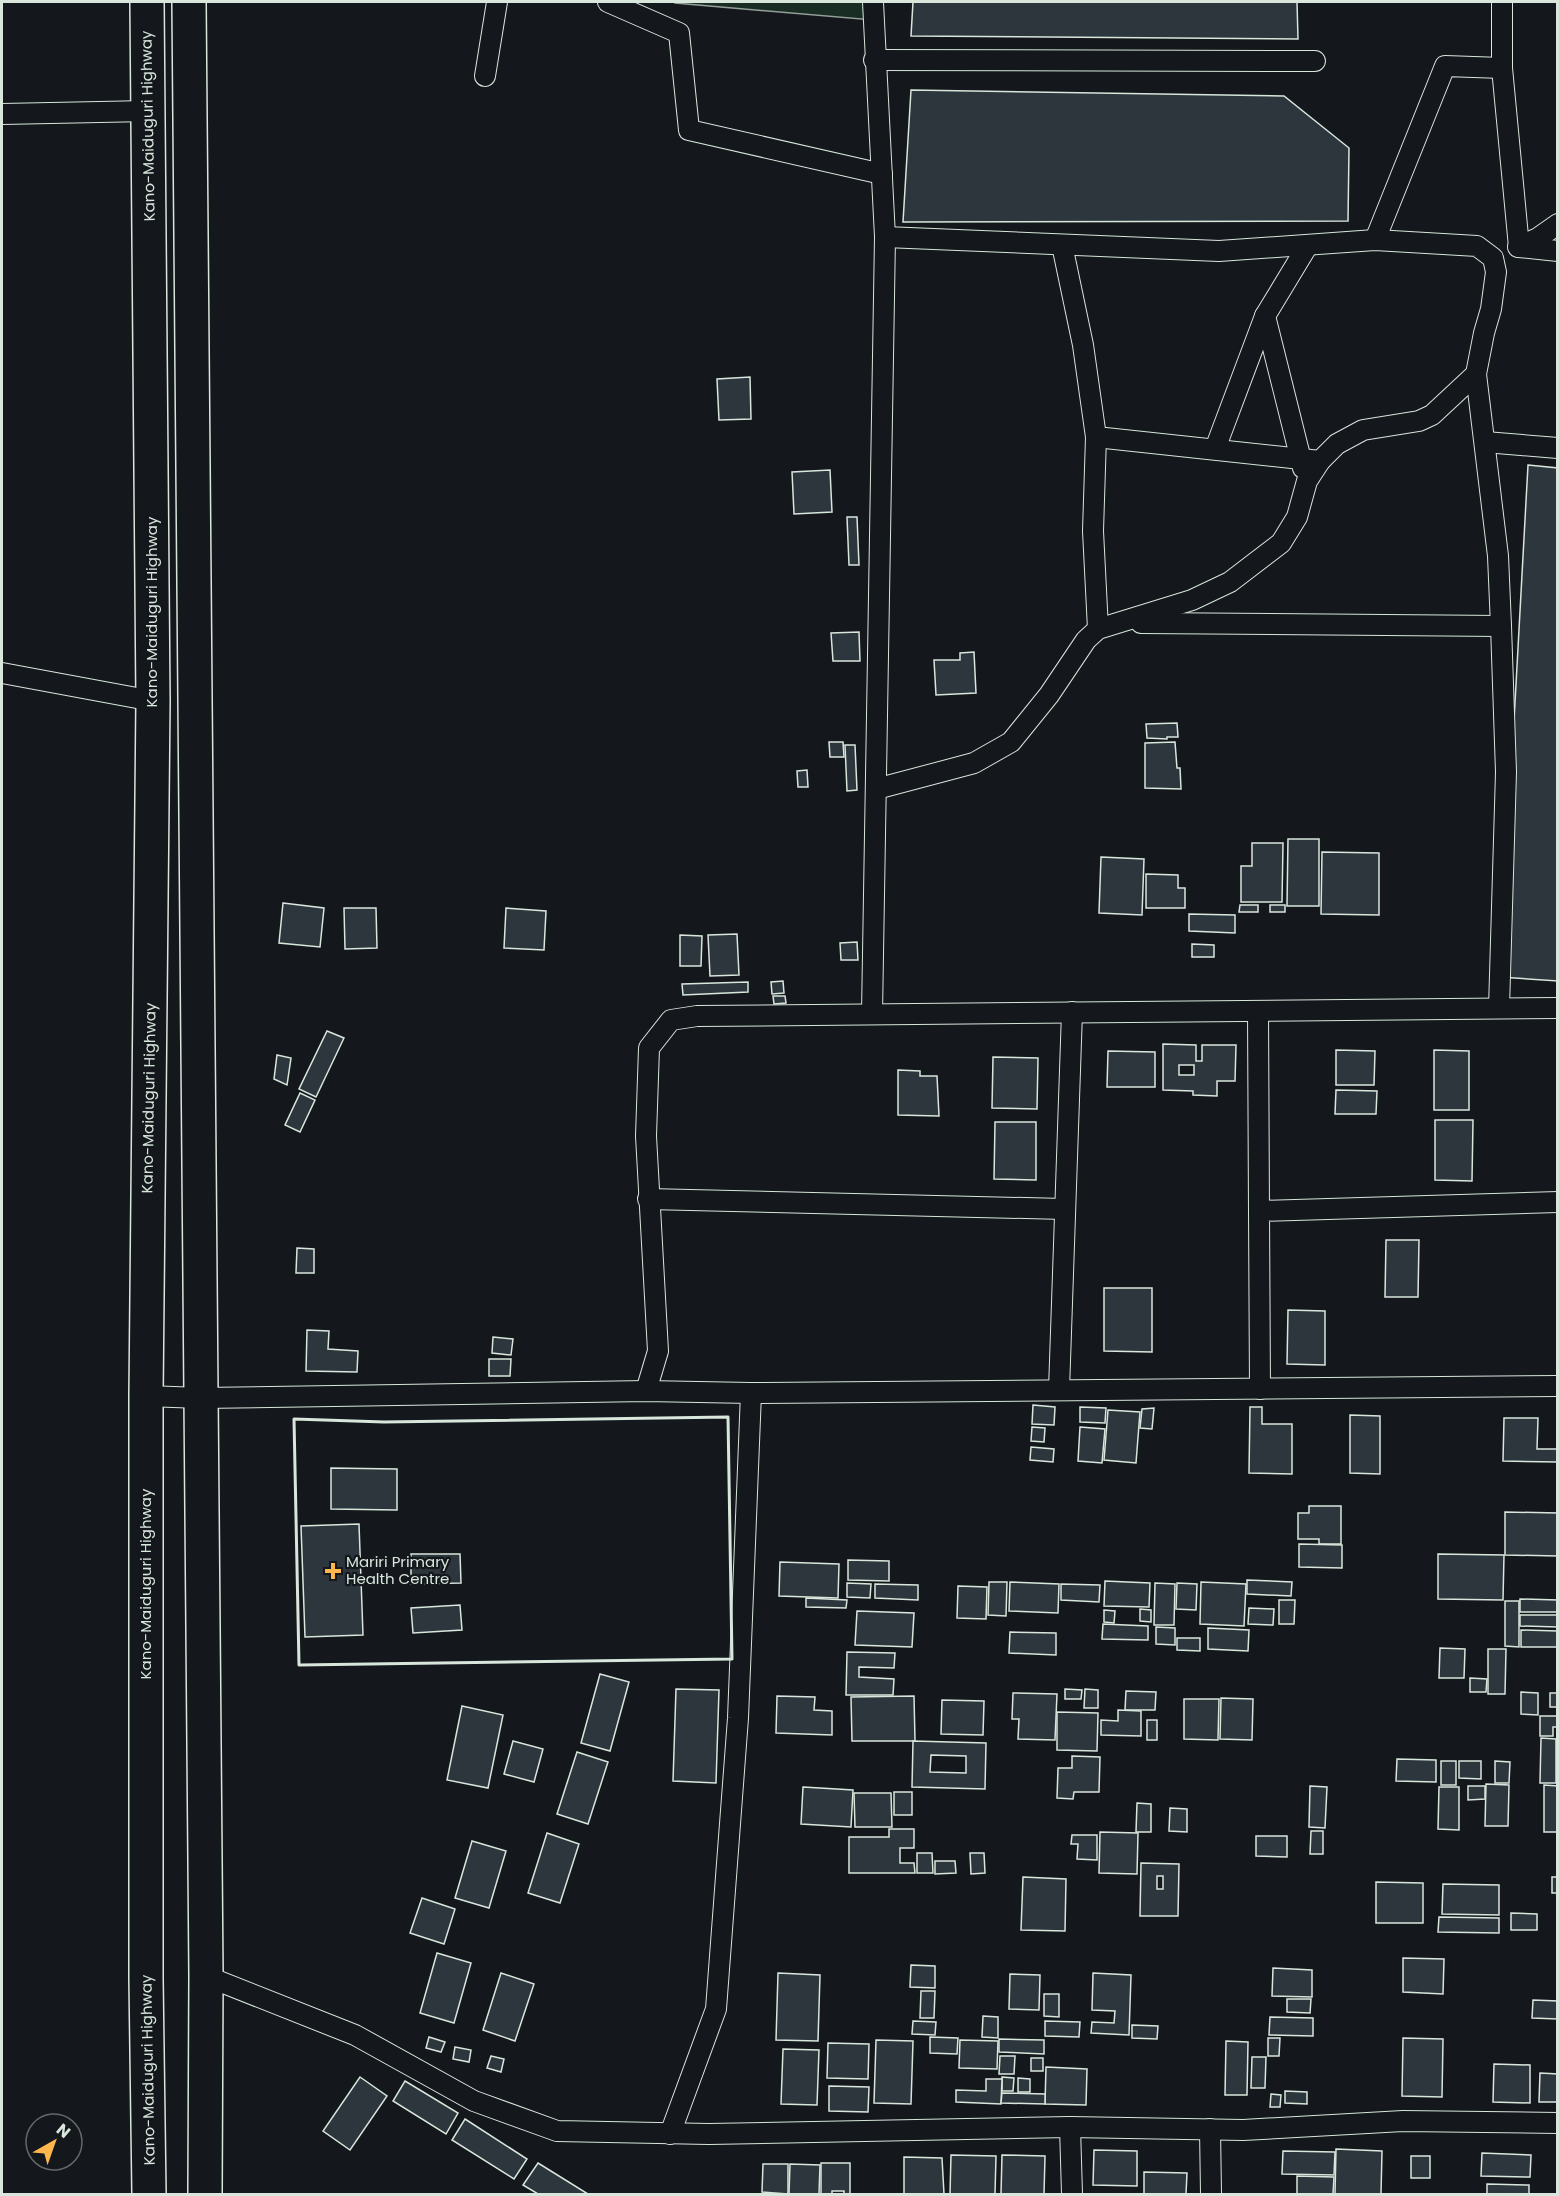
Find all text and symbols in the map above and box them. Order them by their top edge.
street label: Kano-Maiduguri Highway [135,30,160,222]
street label: Kano-Maiduguri Highway [141,516,162,707]
street label: Kano-Maiduguri Highway [136,1002,161,1194]
street label: Kano-Maiduguri Highway [135,1488,156,1679]
place label: Mariri Primary Health Centre [346,1551,450,1589]
marker: Mariri Primary Health Centre [324,1562,342,1580]
street label: Kano-Maiduguri Highway [135,1974,160,2166]
north arrow [24,2112,84,2172]
text: N [51,2118,75,2144]

